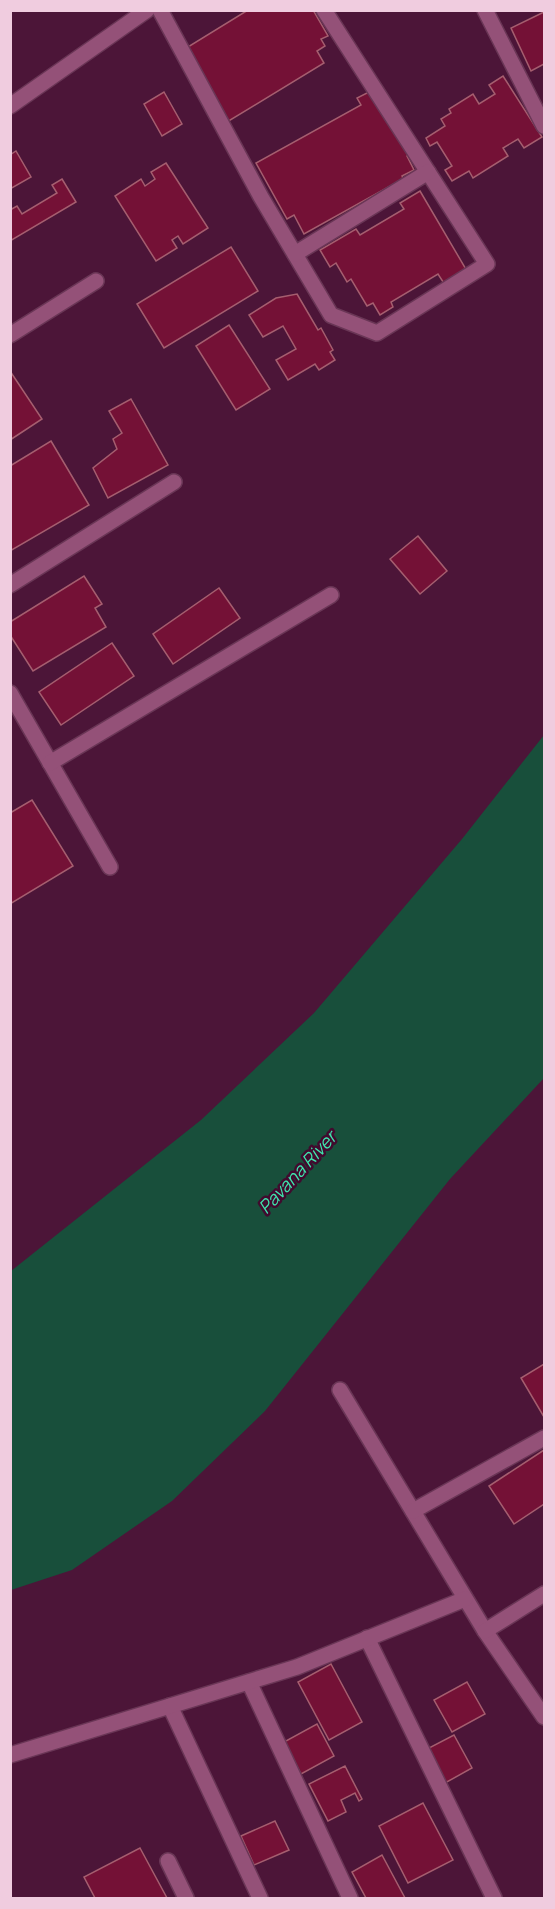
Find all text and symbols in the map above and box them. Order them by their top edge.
water label: Pavana River [253,1124,343,1218]

